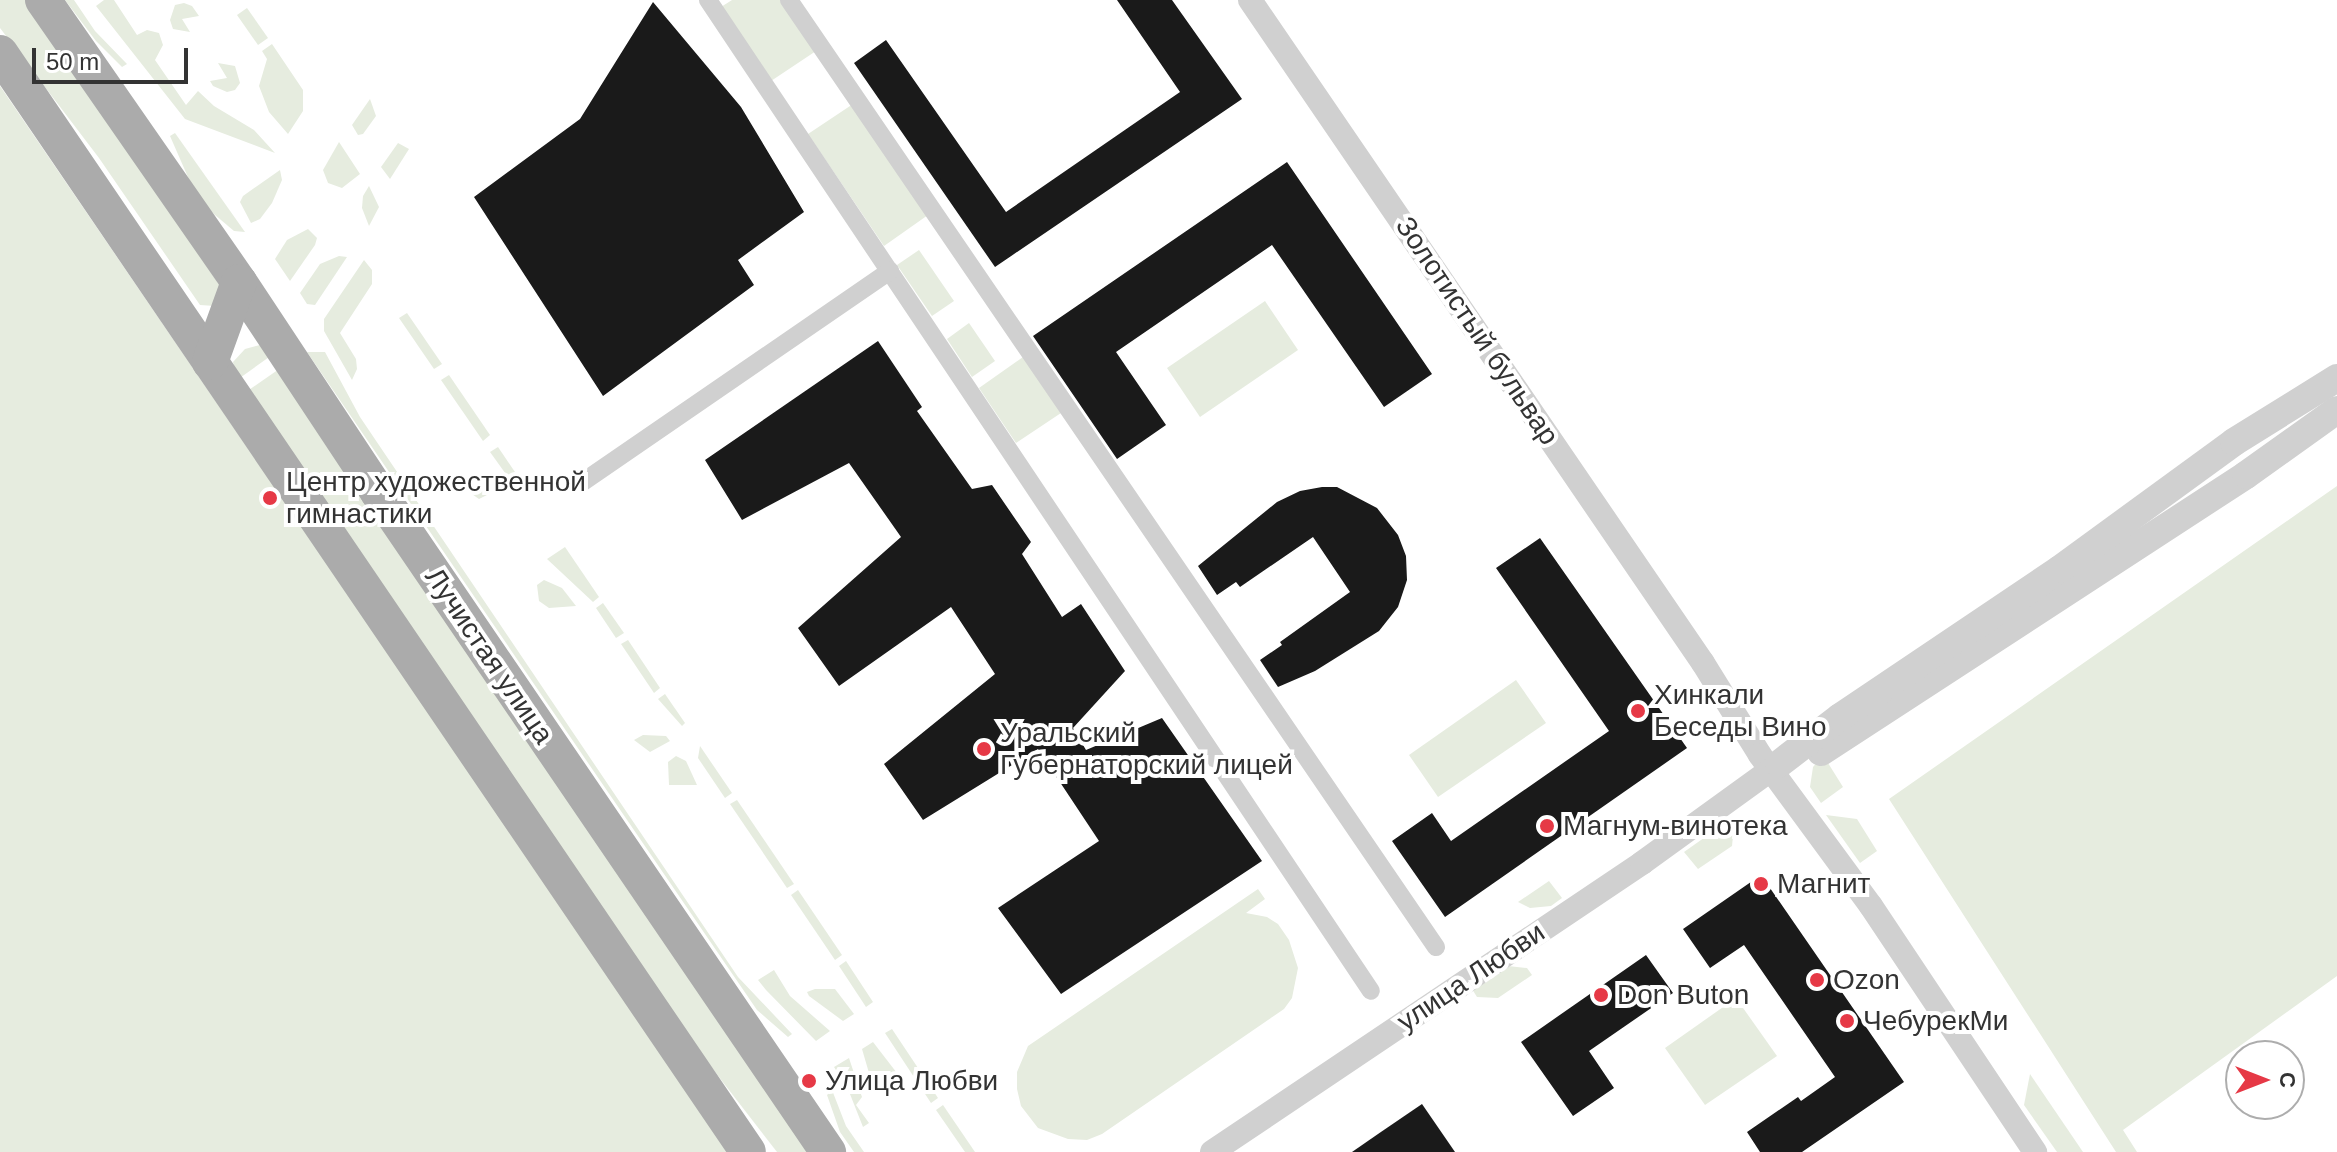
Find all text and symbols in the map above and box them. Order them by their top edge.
scale bar [36,32,192,82]
text: 50 m [46,48,99,75]
street label: Золотистый бульвар [1388,211,1566,451]
place label: Центр художественной гимнастики [286,465,586,531]
marker: Центр художественной гимнастики [261,489,279,507]
street label: Лучистая улица [418,562,560,750]
place label: Хинкали Беседы Вино [1654,678,1826,744]
marker: Хинкали Беседы Вино [1629,702,1647,720]
place label: Уральский Губернаторский лицей [1000,716,1293,782]
marker: Уральский Губернаторский лицей [975,740,993,758]
place label: Магнум-винотека [1563,809,1788,843]
marker: Магнум-винотека [1538,817,1556,835]
place label: Магнит [1777,867,1870,901]
marker: Магнит [1752,875,1770,893]
street label: улица Любви [1391,915,1551,1039]
place label: Ozon [1833,963,1900,997]
marker: Ozon [1808,971,1826,989]
place label: Don Buton [1617,978,1749,1012]
marker: Don Buton [1592,986,1610,1004]
place label: ЧебурекМи [1863,1004,2008,1038]
marker: ЧебурекМи [1838,1012,1856,1030]
north arrow [2225,1040,2305,1120]
place label: Улица Любви [825,1064,998,1098]
marker: Улица Любви [800,1072,818,1090]
text: С [2275,1072,2300,1088]

